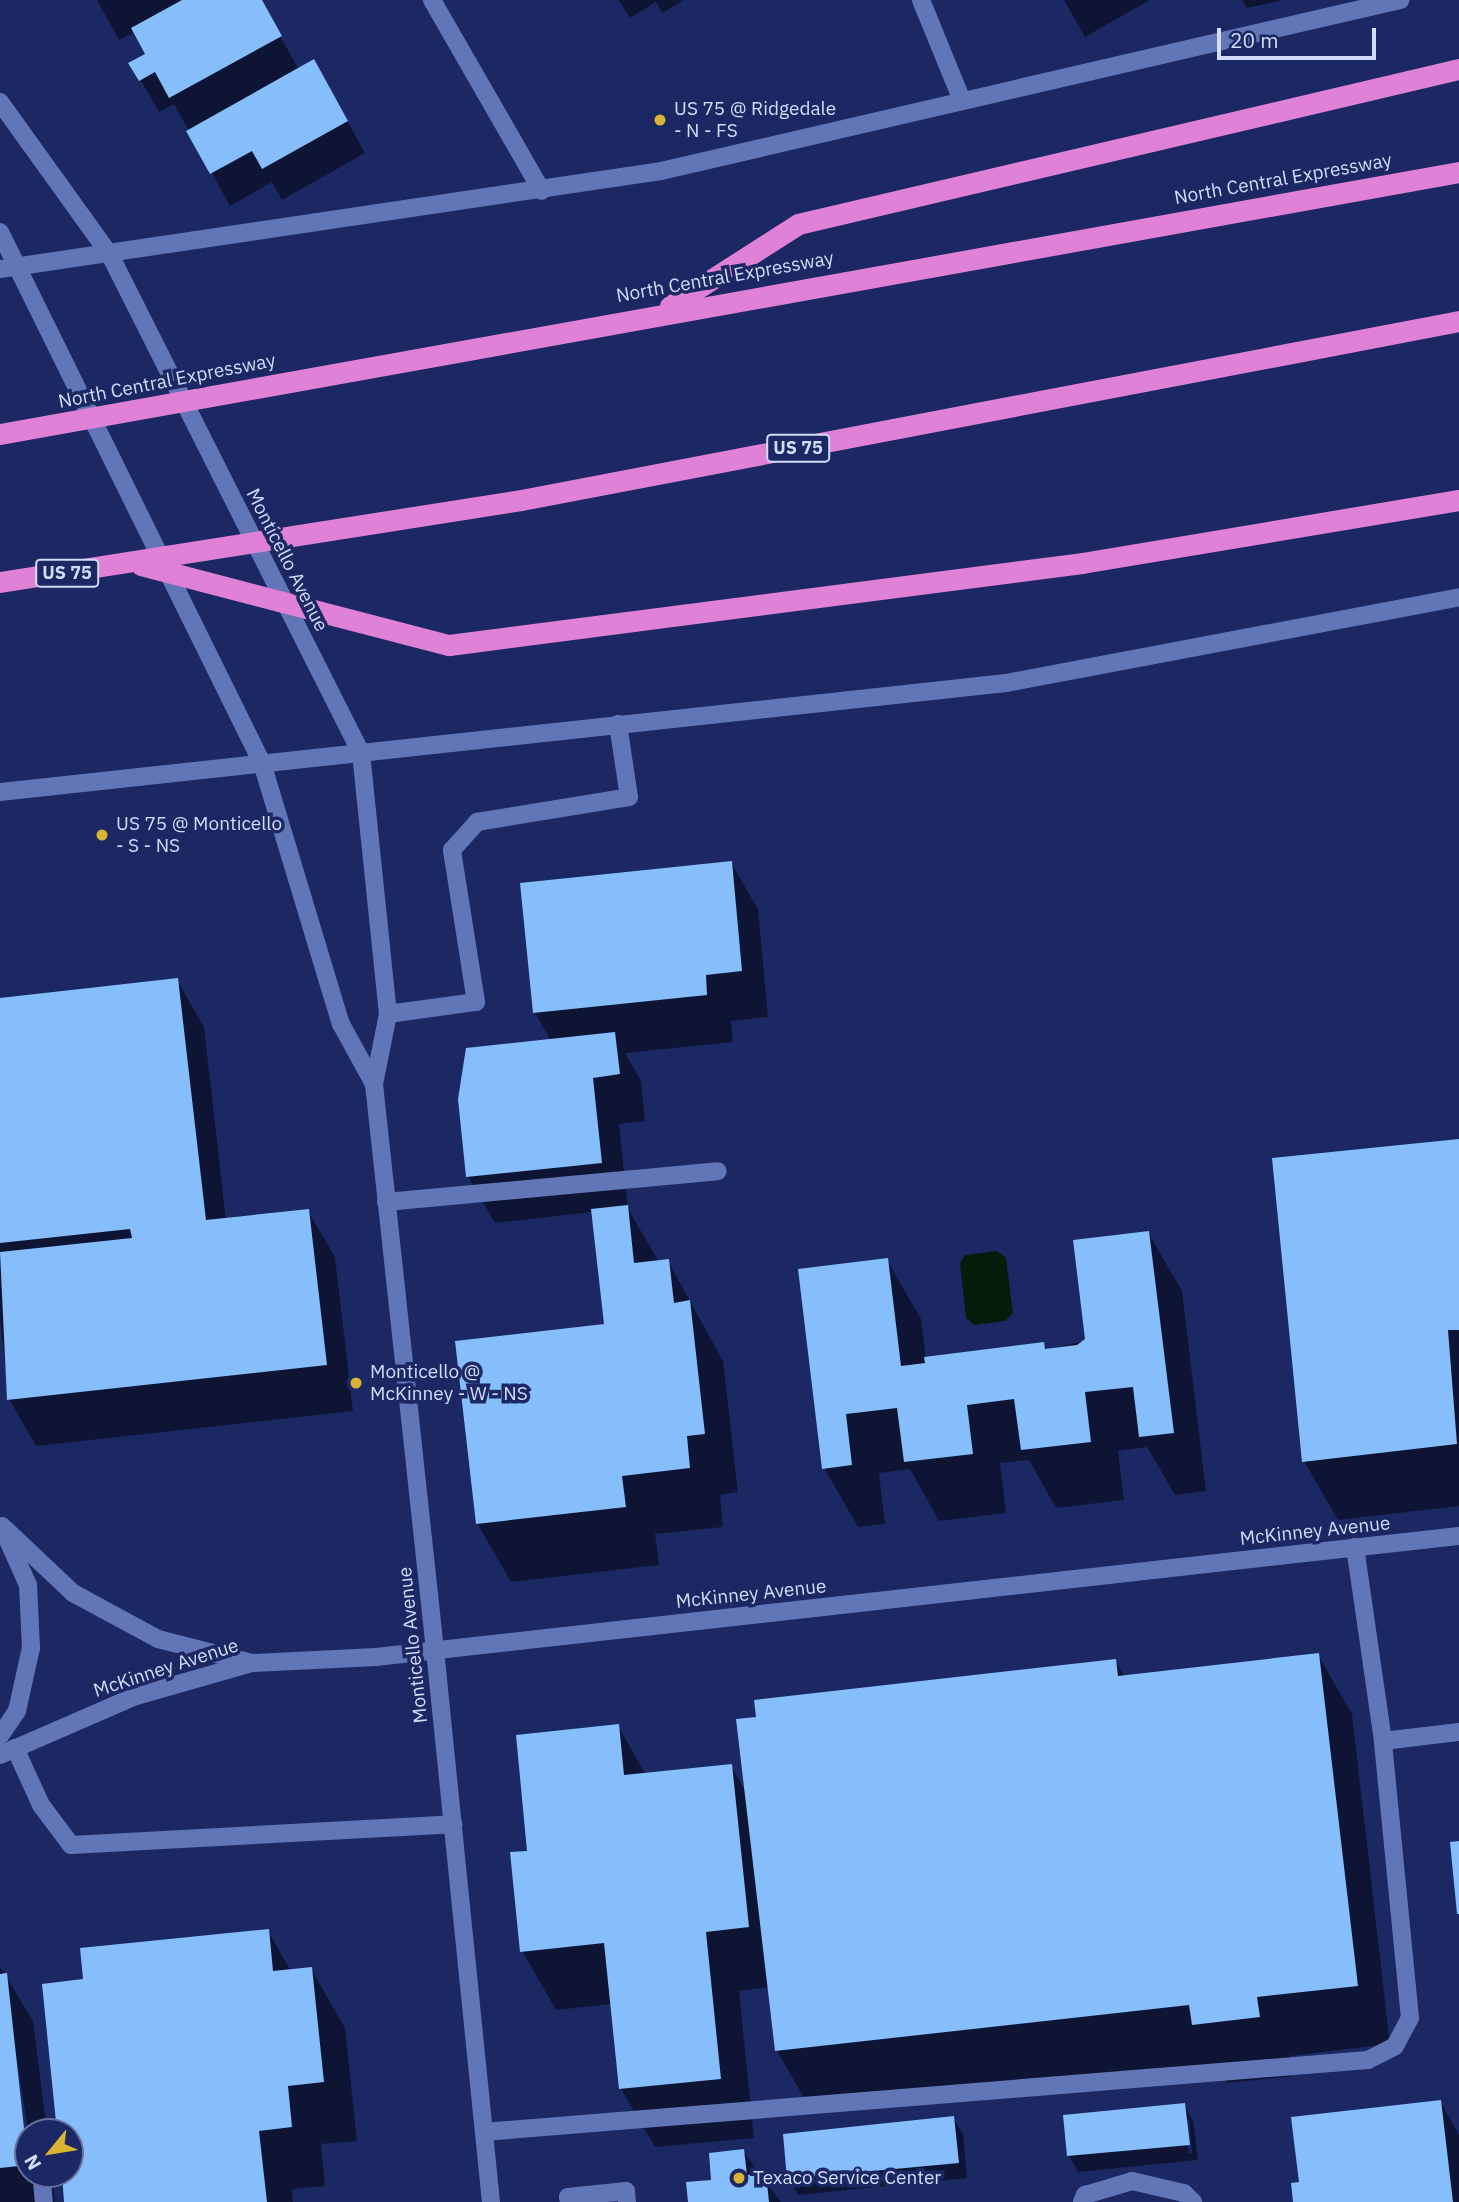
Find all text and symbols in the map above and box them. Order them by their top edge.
scale bar [1221,14,1380,58]
text: 20 m [1230,26,1279,54]
place label: US 75 @ Ridgedale - N - FS [674,98,836,142]
marker: US 75 @ Ridgedale - N - FS [652,112,668,128]
street label: North Central Expressway [1172,149,1394,209]
street label: North Central Expressway [614,247,836,307]
street label: North Central Expressway [57,349,277,413]
road number: US 75 [765,434,831,462]
street label: Monticello Avenue [241,485,333,635]
road number: US 75 [34,558,100,588]
place label: US 75 @ Monticello - S - NS [116,813,282,857]
marker: US 75 @ Monticello - S - NS [94,827,110,843]
place label: Monticello @ McKinney - W - NS [370,1361,528,1405]
marker: Monticello @ McKinney - W - NS [348,1375,364,1391]
street label: McKinney Avenue [1239,1512,1391,1550]
street label: Monticello Avenue [393,1566,433,1724]
street label: McKinney Avenue [675,1575,827,1613]
street label: McKinney Avenue [91,1634,241,1702]
north arrow [14,2118,84,2188]
text: N [19,2151,46,2174]
place label: Texaco Service Center [753,2167,941,2189]
marker: Texaco Service Center [731,2170,747,2186]

